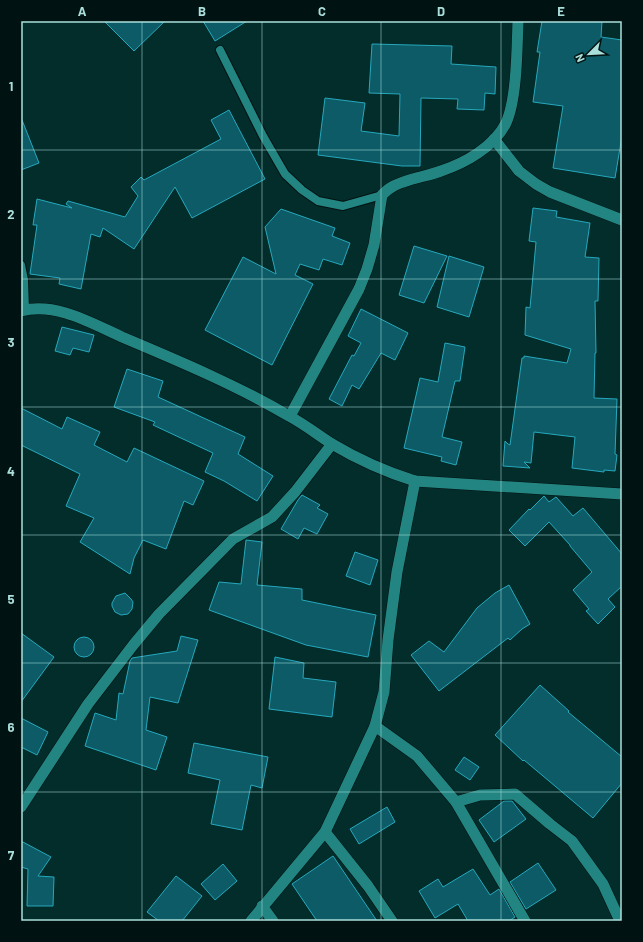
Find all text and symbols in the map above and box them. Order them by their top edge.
text: A [78,3,87,19]
text: B [198,3,206,19]
text: C [318,3,326,19]
text: D [437,3,445,19]
text: E [557,3,565,19]
north arrow [569,34,609,74]
text: N [572,52,587,64]
text: 1 [9,78,13,94]
text: 2 [7,206,15,222]
text: 3 [7,334,15,350]
text: 4 [7,463,15,479]
text: 5 [7,591,15,607]
text: 6 [8,719,15,735]
text: 7 [8,847,15,863]

